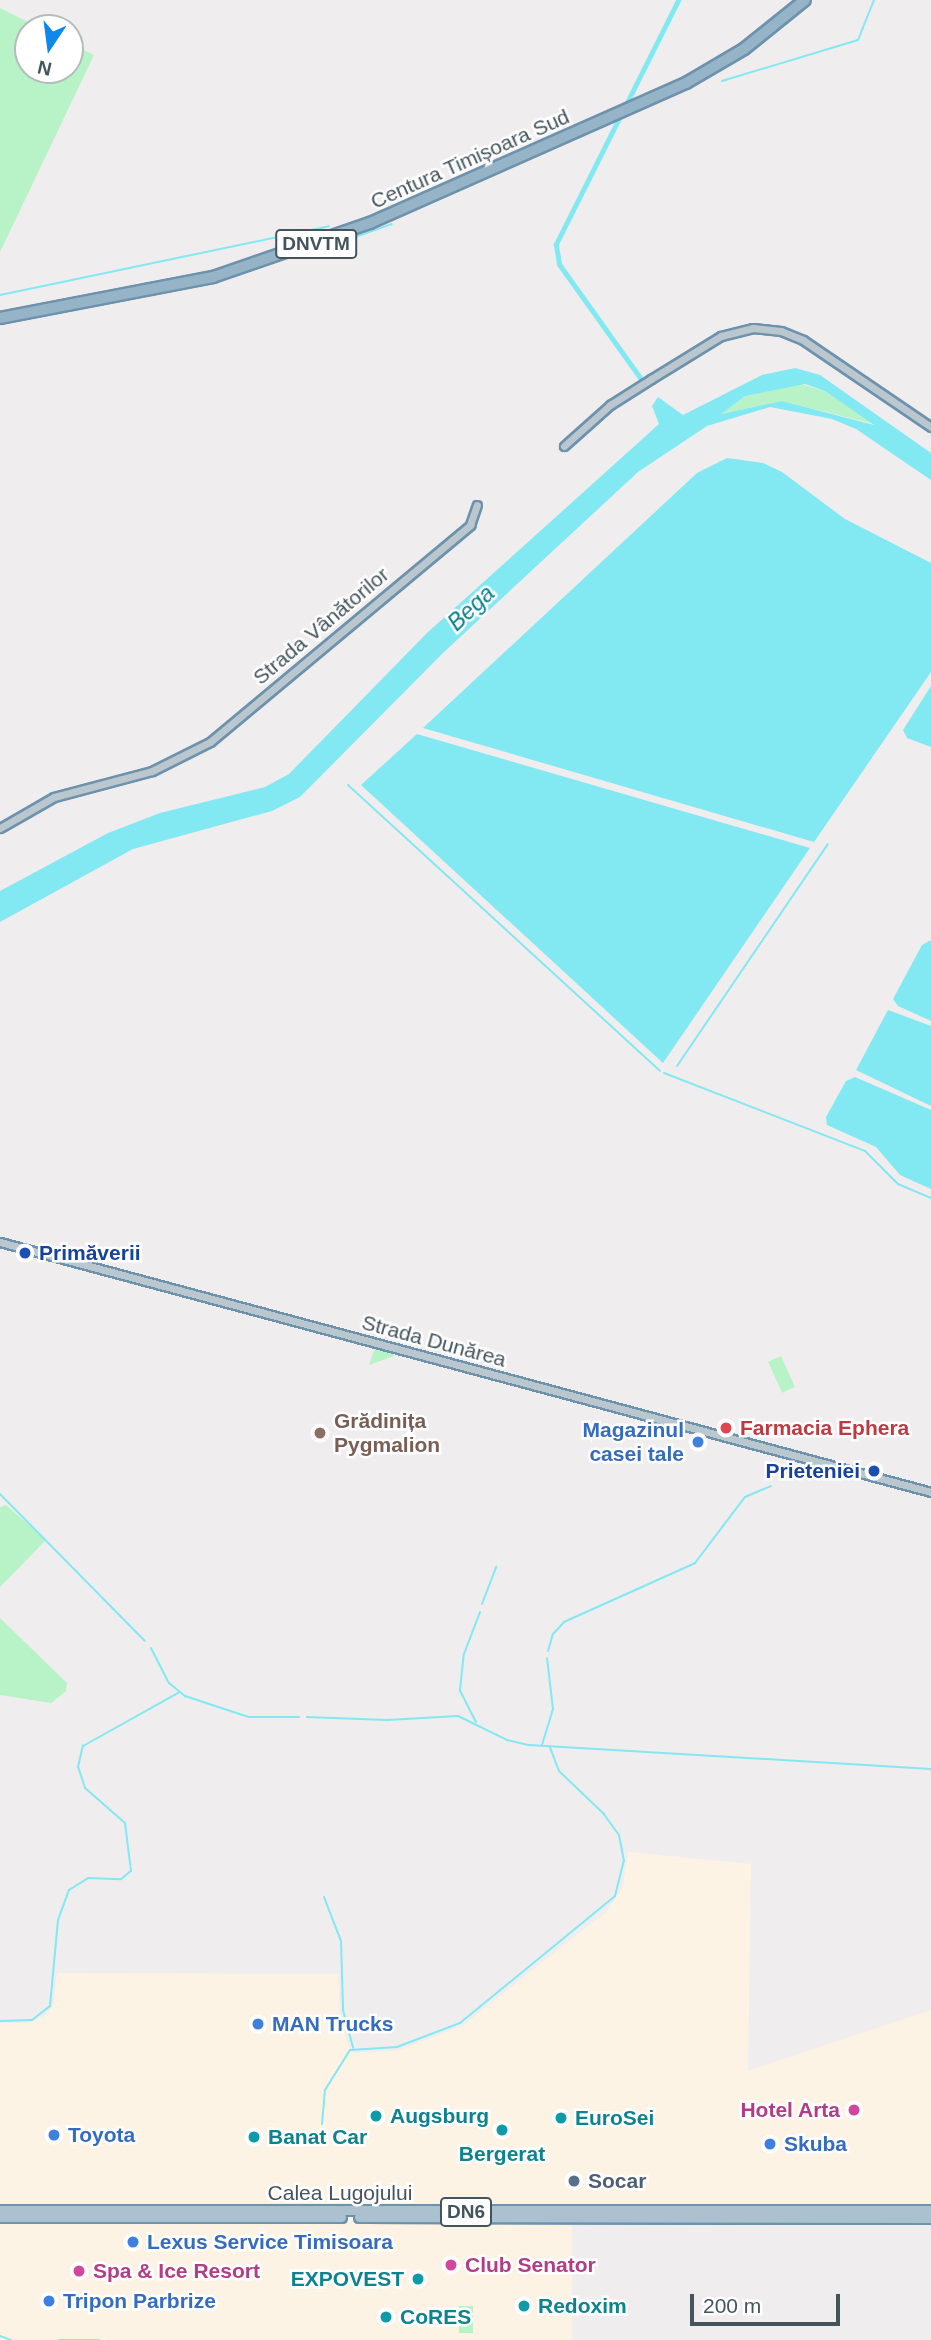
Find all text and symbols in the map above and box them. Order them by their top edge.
north arrow [14,14,84,84]
text: N [36,56,54,80]
street label: Centura Timișoara Sud [367,104,573,214]
road number: DNVTM [274,228,358,260]
street label: Strada Vânătorilor [248,562,394,690]
water label: Bega [442,580,500,636]
place label: Primăverii [39,1240,141,1266]
marker: Primăverii [17,1245,33,1261]
street label: Strada Dunărea [359,1310,509,1372]
place label: Grădinița Pygmalion [334,1408,440,1458]
place label: Farmacia Ephera [740,1415,909,1441]
place label: Magazinul casei tale [582,1417,684,1467]
marker: Farmacia Ephera [718,1420,734,1436]
marker: Grădinița Pygmalion [312,1425,328,1441]
marker: Magazinul casei tale [690,1434,706,1450]
place label: Prieteniei [765,1458,860,1484]
marker: Prieteniei [866,1463,882,1479]
place label: MAN Trucks [272,2011,393,2037]
marker: MAN Trucks [250,2016,266,2032]
place label: Hotel Arta [740,2097,840,2123]
marker: Hotel Arta [846,2102,862,2118]
place label: Augsburg [390,2103,489,2129]
place label: EuroSei [575,2105,654,2131]
marker: Augsburg [368,2108,384,2124]
marker: EuroSei [553,2110,569,2126]
place label: Toyota [68,2122,135,2148]
marker: Bergerat [494,2122,510,2138]
place label: Banat Car [268,2124,367,2150]
marker: Toyota [46,2127,62,2143]
marker: Banat Car [246,2129,262,2145]
place label: Skuba [784,2131,847,2157]
marker: Skuba [762,2136,778,2152]
place label: Bergerat [459,2141,545,2167]
place label: Socar [588,2168,646,2194]
marker: Socar [566,2173,582,2189]
street label: Calea Lugojului [268,2180,412,2206]
road number: DN6 [440,2196,492,2228]
place label: Lexus Service Timisoara [147,2229,393,2255]
marker: Lexus Service Timisoara [125,2234,141,2250]
place label: Club Senator [465,2252,596,2278]
marker: Club Senator [443,2257,459,2273]
place label: Spa & Ice Resort [93,2258,260,2284]
marker: Spa & Ice Resort [71,2263,87,2279]
place label: EXPOVEST [291,2266,404,2292]
marker: EXPOVEST [410,2271,426,2287]
scale bar [693,2280,844,2324]
place label: Tripon Parbrize [63,2288,216,2314]
marker: Tripon Parbrize [41,2293,57,2309]
place label: Redoxim [538,2293,627,2319]
text: 200 m [703,2294,761,2317]
marker: Redoxim [516,2298,532,2314]
place label: CoRES [400,2304,471,2330]
marker: CoRES [378,2309,394,2325]

